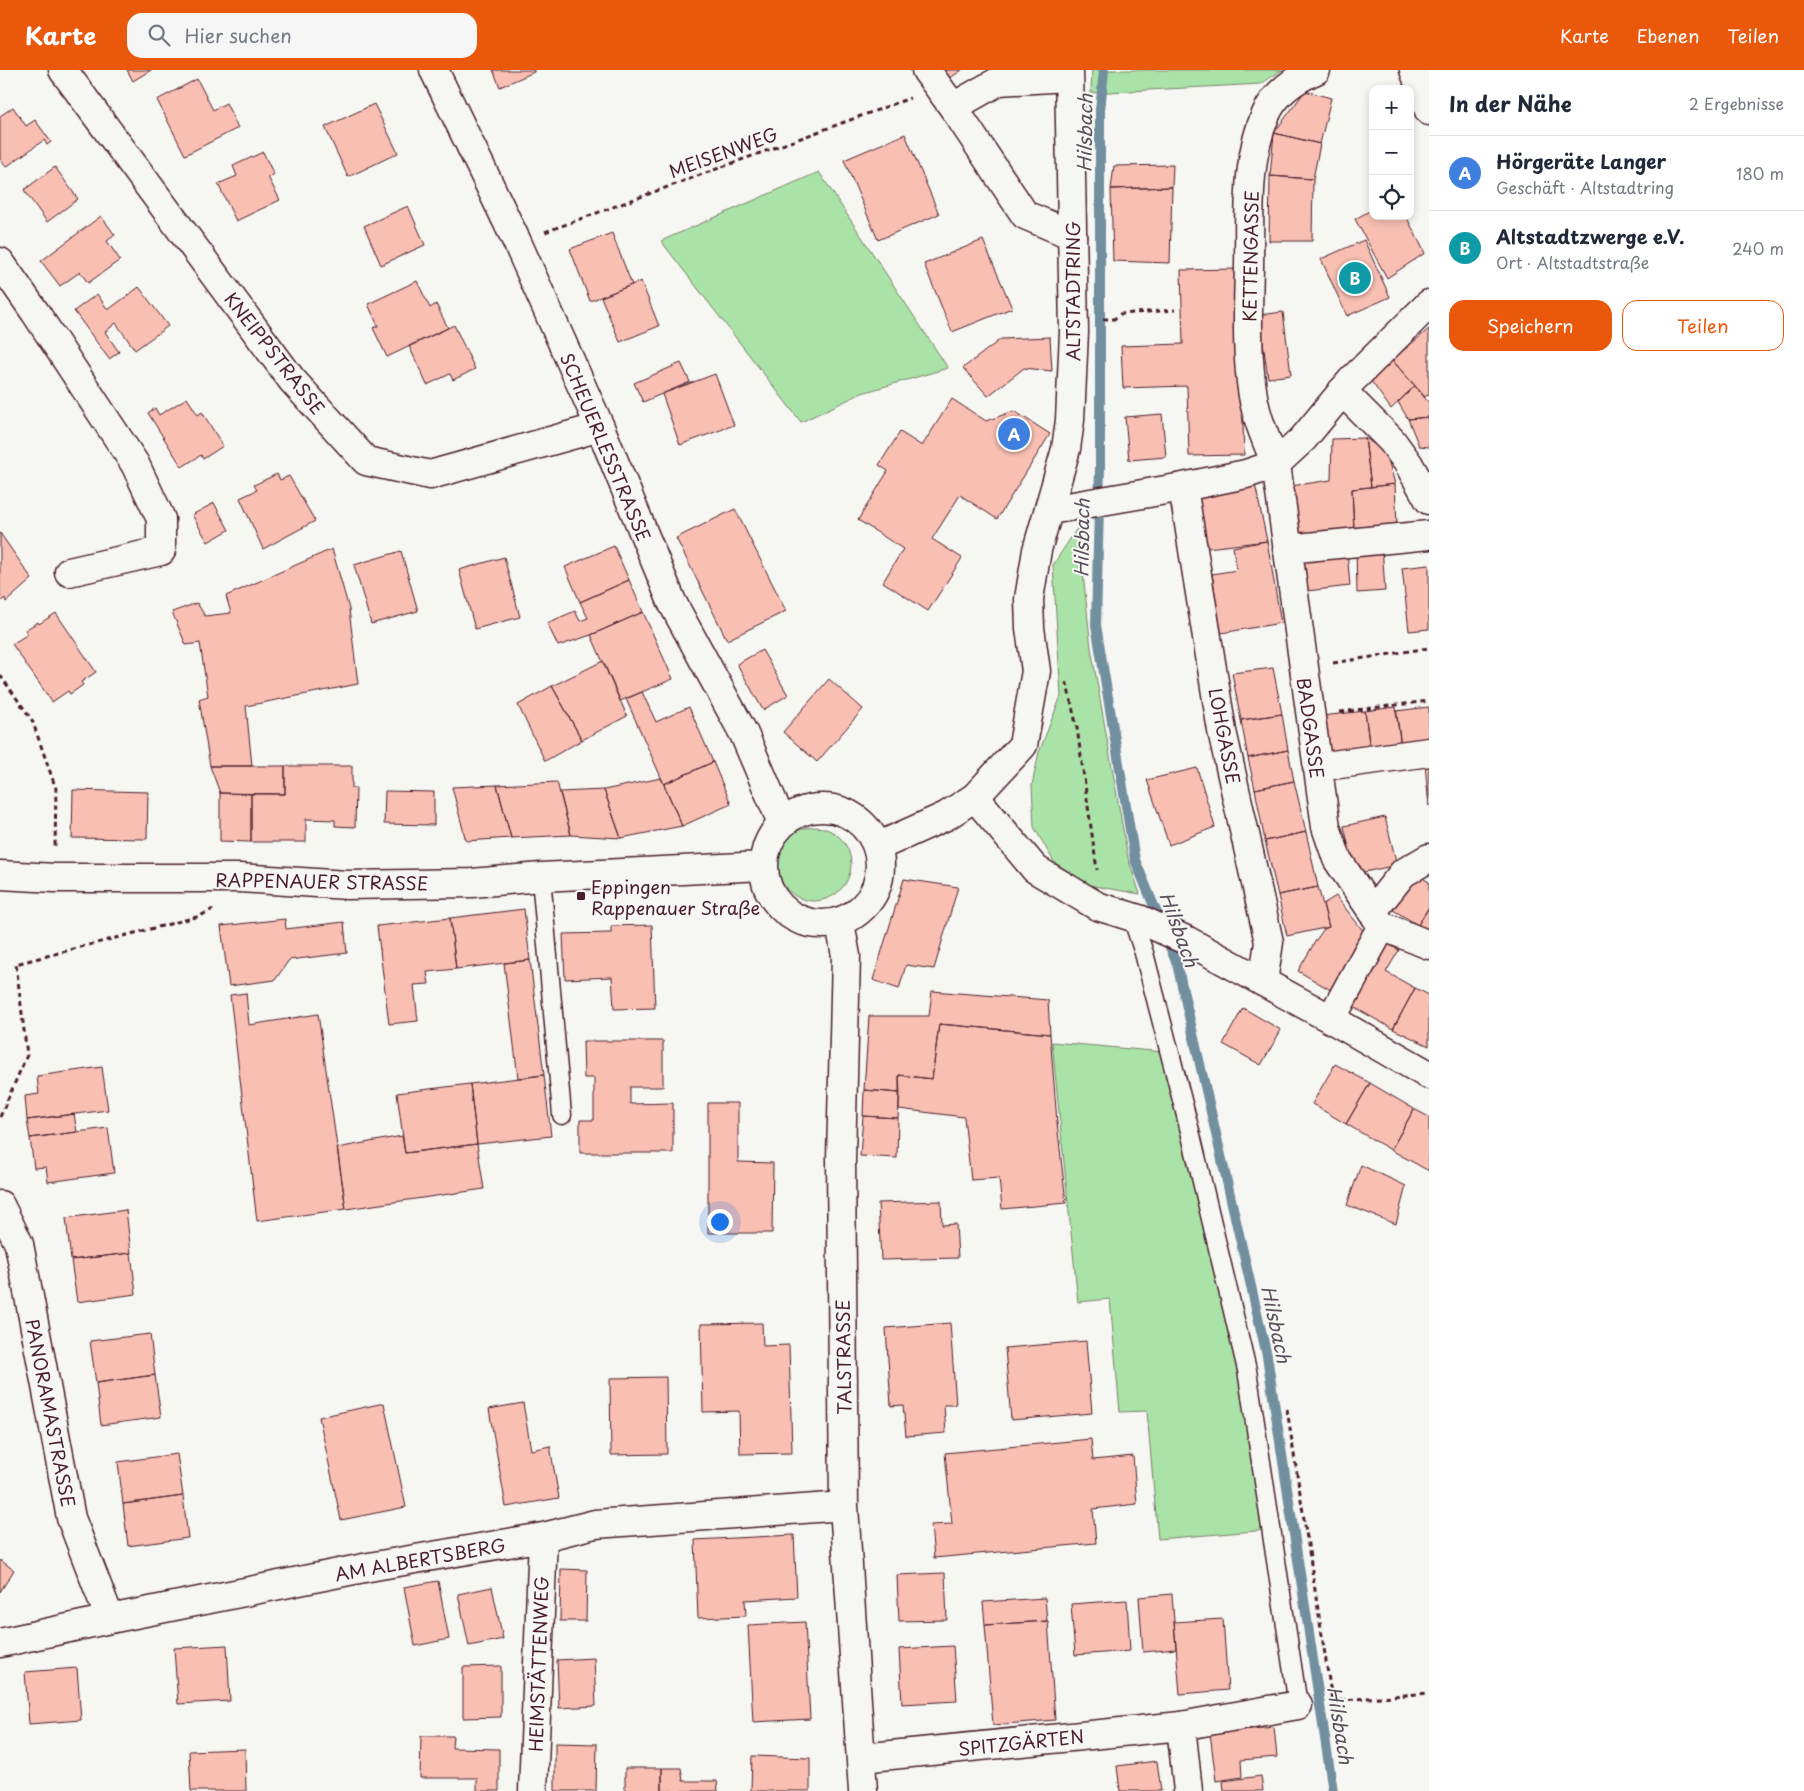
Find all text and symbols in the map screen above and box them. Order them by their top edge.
search box [127,13,477,58]
text: Karte [25,17,97,53]
icon: search [145,21,173,49]
text: Hier suchen [185,21,292,49]
text: Karte [1560,22,1609,49]
text: Ebenen [1637,22,1700,49]
text: Teilen [1728,22,1779,49]
map controls [1369,85,1414,220]
button: + [1369,85,1414,130]
text: In der Nähe [1449,87,1571,119]
text: 2 Ergebnisse [1689,91,1784,115]
water label: Hilsbach [1069,93,1099,172]
street label: MEISENWEG [665,120,781,184]
button: − [1369,130,1414,175]
text: Hörgeräte Langer [1496,147,1666,175]
text: A [1459,161,1471,185]
text: 180 m [1736,161,1784,185]
button: locate [1369,175,1414,220]
text: Geschäft · Altstadtring [1496,175,1674,199]
street label: KETTENGASSE [1235,190,1265,322]
street label: ALTSTADTRING [1059,221,1086,361]
text: Altstadtzwerge e.V. [1496,222,1684,250]
text: B [1460,236,1470,260]
text: 240 m [1732,236,1784,260]
text: Ort · Altstadtstraße [1496,250,1649,274]
pin: B [1339,259,1371,297]
street label: KNEIPPSTRASSE [218,286,332,420]
button: Speichern [1449,300,1612,351]
button: Teilen [1622,300,1784,351]
street label: SCHEUERLESSTRASSE [554,349,658,545]
pin: A [998,415,1030,453]
water label: Hilsbach [1066,498,1096,577]
street label: BADGASSE [1291,676,1331,780]
street label: LOHGASSE [1202,685,1248,787]
street label: RAPPENAUER STRASSE [215,866,429,896]
place label: Eppingen Rappenauer Straße [591,873,760,921]
water label: Hilsbach [1153,887,1207,971]
marker: Eppingen Rappenauer Straße [575,890,587,902]
your location [707,1209,733,1235]
water label: Hilsbach [1255,1283,1299,1366]
street label: TALSTRASSE [828,1299,858,1415]
street label: PANORAMASTRASSE [19,1316,83,1510]
street label: AM ALBERTSBERG [333,1531,507,1587]
street label: HEIMSTÄTTENWEG [521,1575,555,1752]
water label: Hilsbach [1321,1684,1361,1767]
street label: SPITZGÄRTEN [957,1722,1085,1762]

